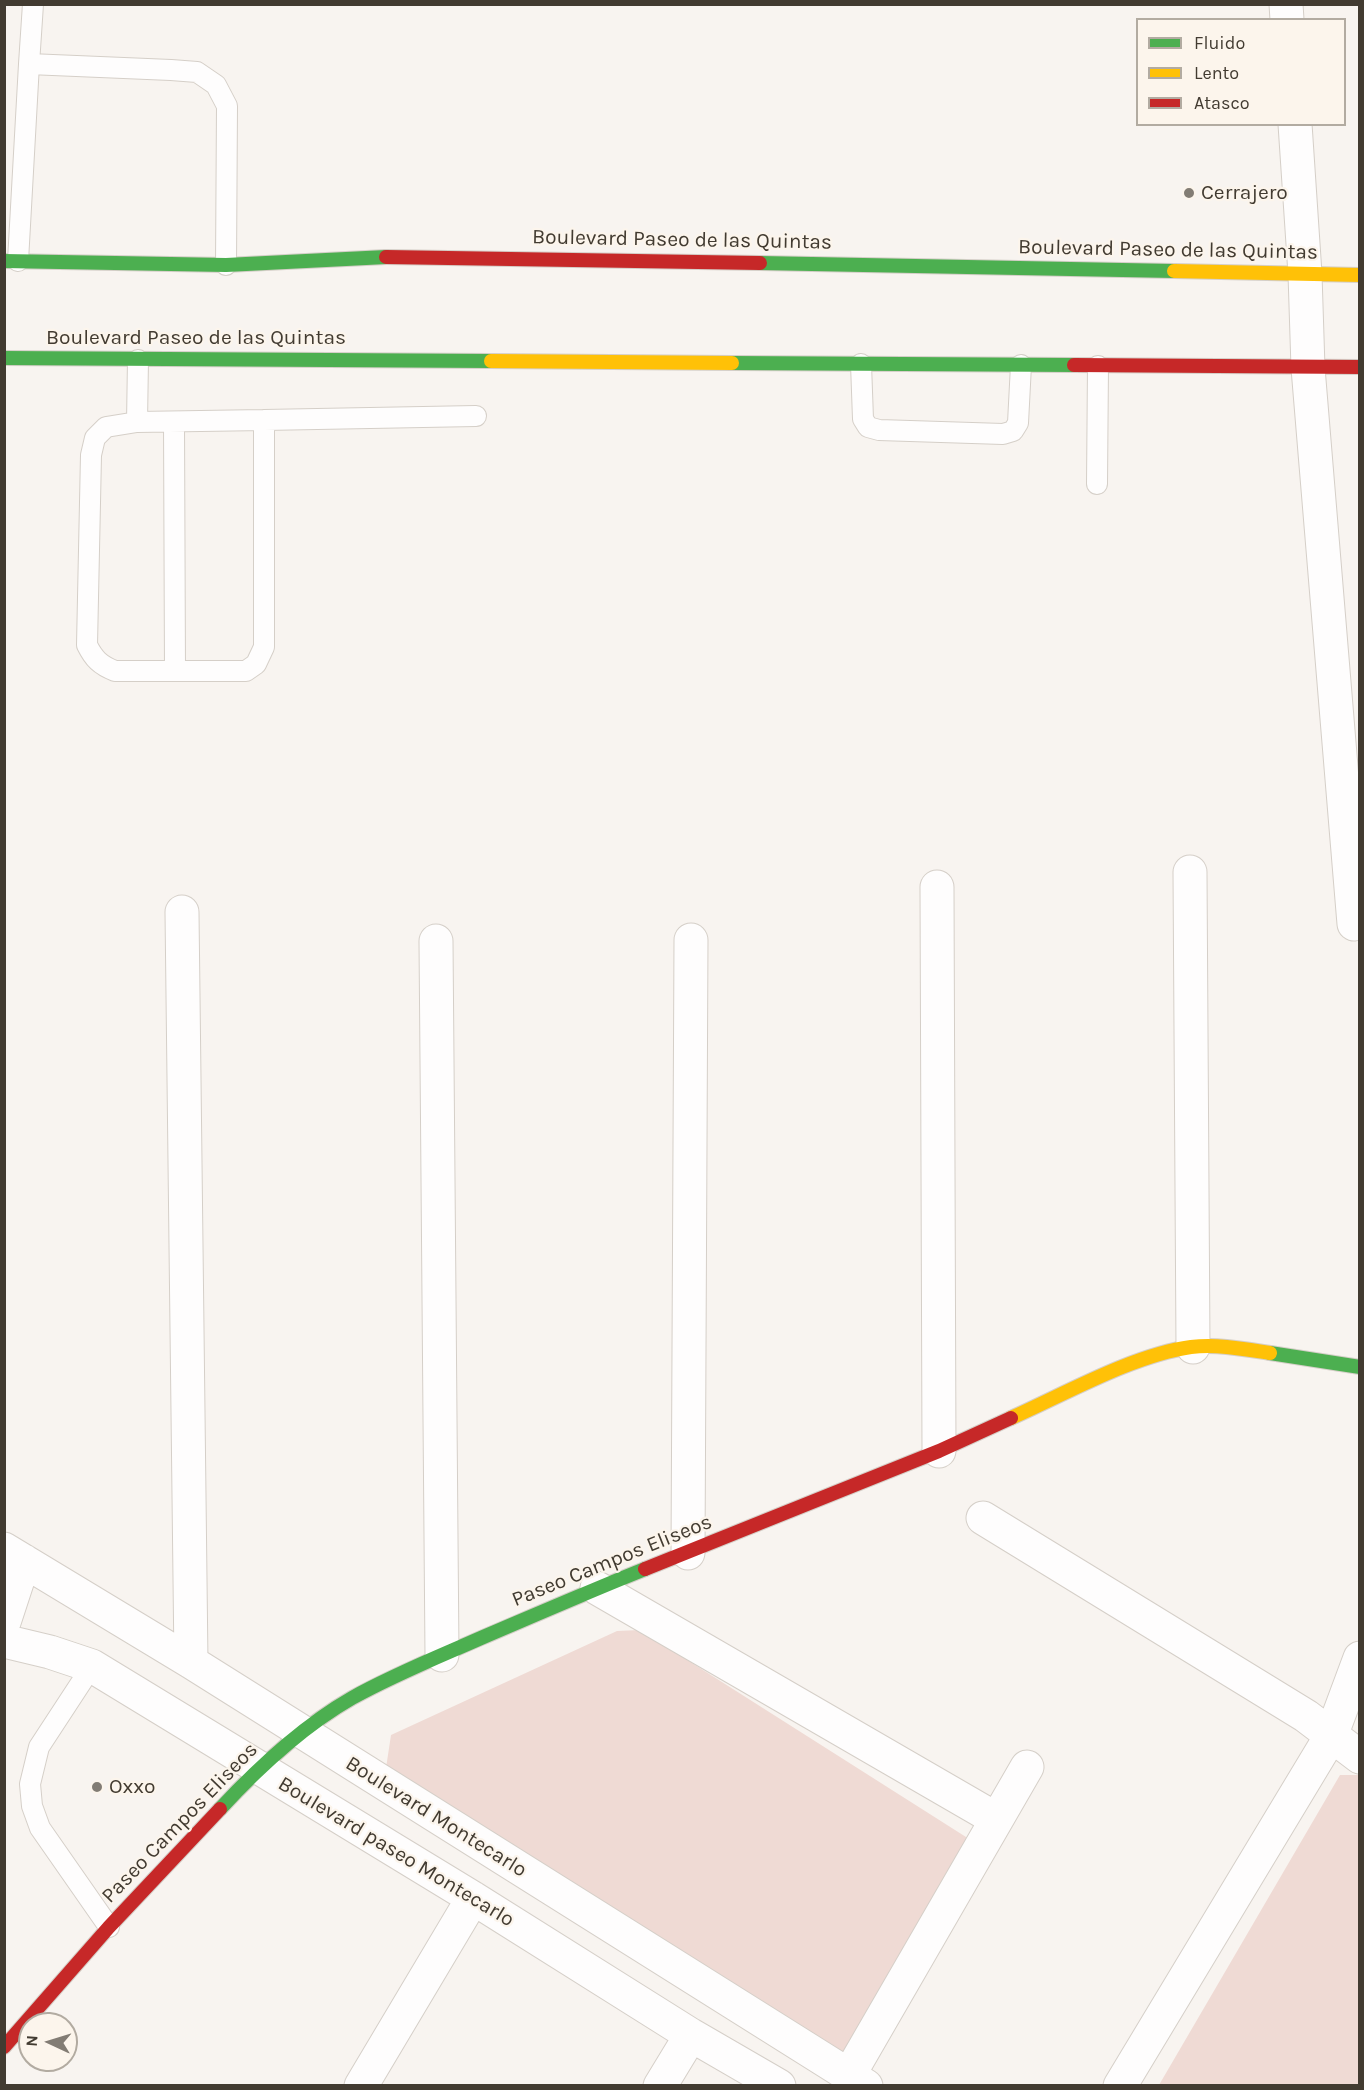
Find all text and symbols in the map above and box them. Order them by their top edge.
legend [1136,18,1346,126]
text: Fluido [1194,32,1245,54]
text: Lento [1194,62,1239,84]
text: Atasco [1194,92,1250,114]
place label: Cerrajero [1201,180,1288,206]
marker: Cerrajero [1182,186,1196,200]
street label: Boulevard Paseo de las Quintas [532,225,832,255]
street label: Boulevard Paseo de las Quintas [1018,235,1318,265]
street label: Boulevard Paseo de las Quintas [46,325,346,351]
street label: Paseo Campos Eliseos [508,1509,716,1613]
street label: Paseo Campos Eliseos [97,1737,263,1909]
street label: Boulevard Montecarlo [341,1751,531,1883]
street label: Boulevard paseo Montecarlo [273,1771,519,1933]
place label: Oxxo [109,1774,156,1800]
marker: Oxxo [90,1780,104,1794]
north arrow [18,2012,78,2072]
text: N [22,2034,41,2047]

